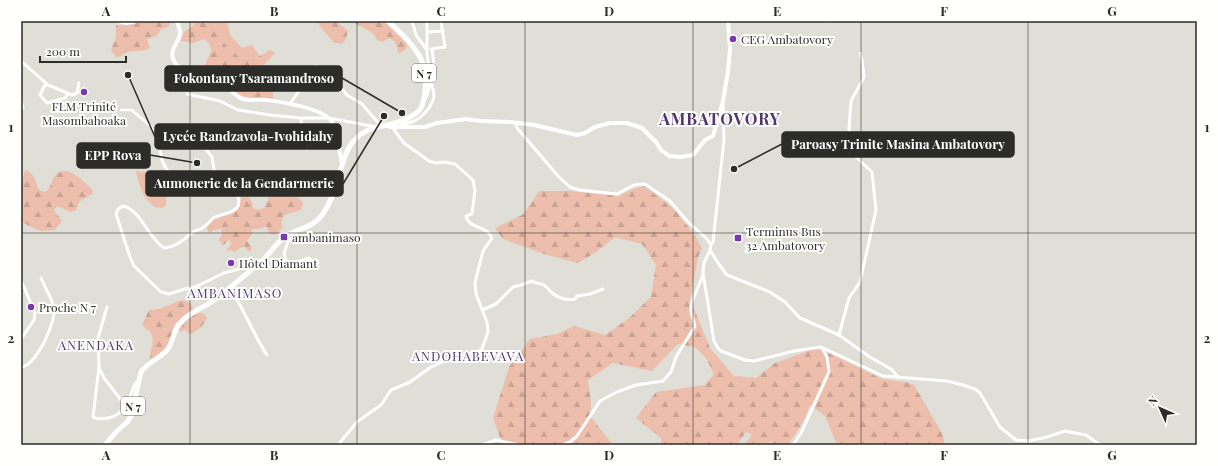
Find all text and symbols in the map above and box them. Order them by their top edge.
text: A [101,2,111,19]
text: B [270,2,279,19]
text: C [436,2,446,19]
text: D [604,2,614,19]
text: E [773,2,781,19]
text: F [940,2,948,19]
text: G [1107,2,1117,19]
place label: CEG Ambatovory [741,31,833,47]
marker: CEG Ambatovory [728,34,738,44]
scale bar [40,38,126,64]
text: 200 m [46,43,80,59]
road number: N 7 [412,64,436,82]
callout: Fokontany Tsaramandroso [165,66,342,91]
text: Fokontany Tsaramandroso [174,69,334,86]
marker: FLM Trinité Masombahoaka [79,87,89,97]
place label: FLM Trinité Masombahoaka [42,98,126,128]
district label: AMBATOVORY [658,108,781,129]
text: 1 [9,118,14,135]
text: 1 [1205,118,1210,135]
callout: Lycée Randzavola-Ivohidahy [155,124,341,149]
text: Lycée Randzavola-Ivohidahy [163,127,333,144]
callout: Paroasy Trinite Masina Ambatovory [782,132,1014,157]
text: Paroasy Trinite Masina Ambatovory [791,135,1005,152]
callout: EPP Rova [77,143,150,168]
text: EPP Rova [85,146,142,163]
callout: Aumonerie de la Gendarmerie [146,171,343,196]
text: Aumonerie de la Gendarmerie [153,174,334,191]
place label: Terminus Bus 32 Ambatovory [746,223,825,253]
place label: ambanimaso [292,229,361,245]
marker: ambanimaso [279,232,289,242]
marker: Terminus Bus 32 Ambatovory [733,233,743,243]
place label: Hôtel Diamant [239,255,318,271]
marker: Hôtel Diamant [226,258,236,268]
district label: AMBANIMASO [187,284,282,301]
place label: Proche N 7 [39,299,96,315]
marker: Proche N 7 [26,302,36,312]
text: 2 [8,329,15,346]
text: 2 [1204,329,1211,346]
district label: ANENDAKA [57,336,134,353]
district label: ANDOHABEVAVA [411,347,524,364]
north arrow [1140,388,1180,428]
text: N [1144,392,1161,409]
road number: N 7 [121,397,145,415]
text: A [101,446,111,463]
text: B [270,446,279,463]
text: C [436,446,446,463]
text: D [604,446,614,463]
text: E [773,446,781,463]
text: F [940,446,948,463]
text: G [1107,446,1117,463]

